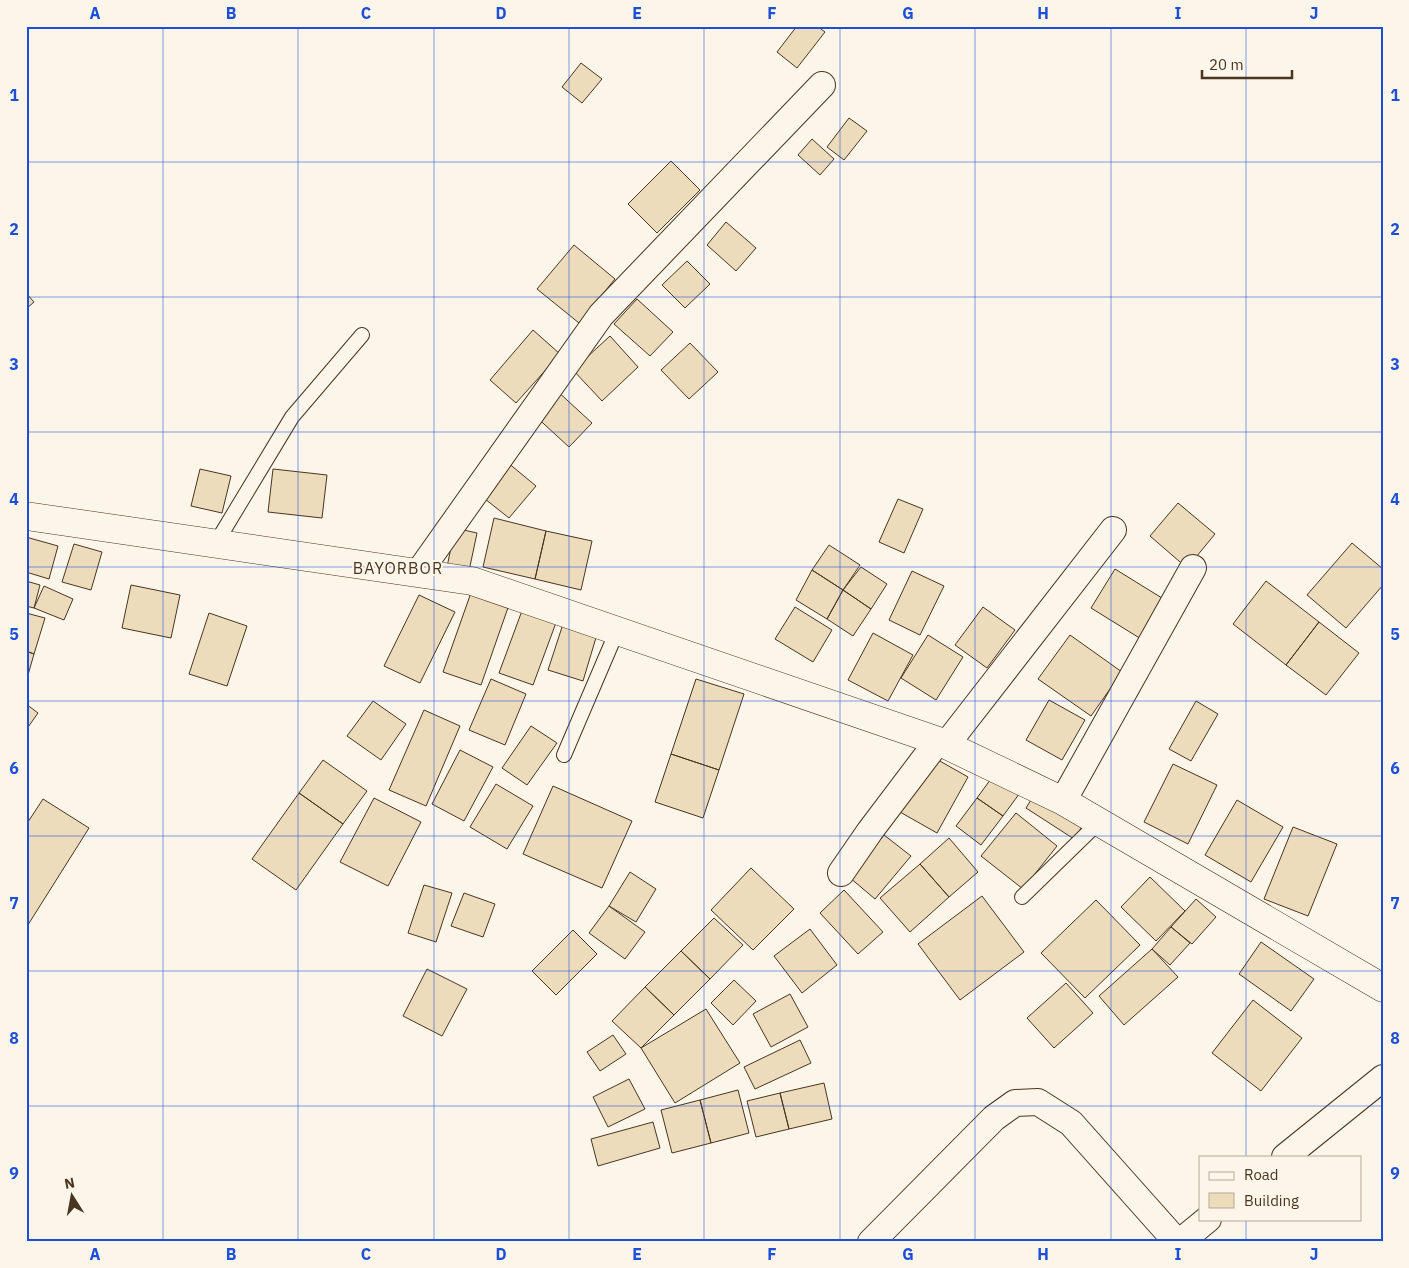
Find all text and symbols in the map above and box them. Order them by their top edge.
text: A [90,3,101,23]
text: B [226,3,237,23]
text: C [361,3,371,23]
text: D [495,3,507,23]
text: E [632,3,642,23]
text: F [767,3,777,23]
text: G [902,3,914,23]
text: H [1037,3,1049,23]
text: I [1175,3,1182,23]
text: J [1310,3,1318,23]
scale bar [1202,48,1292,80]
text: 20 m [1209,55,1244,74]
text: 1 [9,85,19,105]
text: 1 [1390,85,1400,105]
text: 2 [9,219,19,239]
text: 2 [1390,219,1400,239]
text: 3 [9,354,19,374]
text: 3 [1390,354,1400,374]
text: 4 [9,489,19,509]
text: 4 [1390,489,1400,509]
district label: BAYORBOR [353,558,443,578]
text: 5 [9,624,19,644]
text: 5 [1390,624,1400,644]
text: 6 [9,758,19,778]
text: 6 [1390,758,1400,778]
text: 7 [9,893,19,913]
text: 7 [1390,893,1400,913]
text: 8 [9,1028,19,1048]
text: 8 [1390,1028,1400,1048]
legend [1199,1156,1362,1220]
text: 9 [9,1163,19,1183]
text: 9 [1390,1163,1400,1183]
text: Road [1244,1165,1279,1184]
north arrow [48,1170,98,1220]
text: N [63,1173,76,1193]
text: Building [1244,1191,1299,1210]
text: A [90,1244,101,1264]
text: B [226,1244,237,1264]
text: C [361,1244,371,1264]
text: D [495,1244,507,1264]
text: E [632,1244,642,1264]
text: F [767,1244,777,1264]
text: G [902,1244,914,1264]
text: H [1037,1244,1049,1264]
text: I [1175,1244,1182,1264]
text: J [1310,1244,1318,1264]

